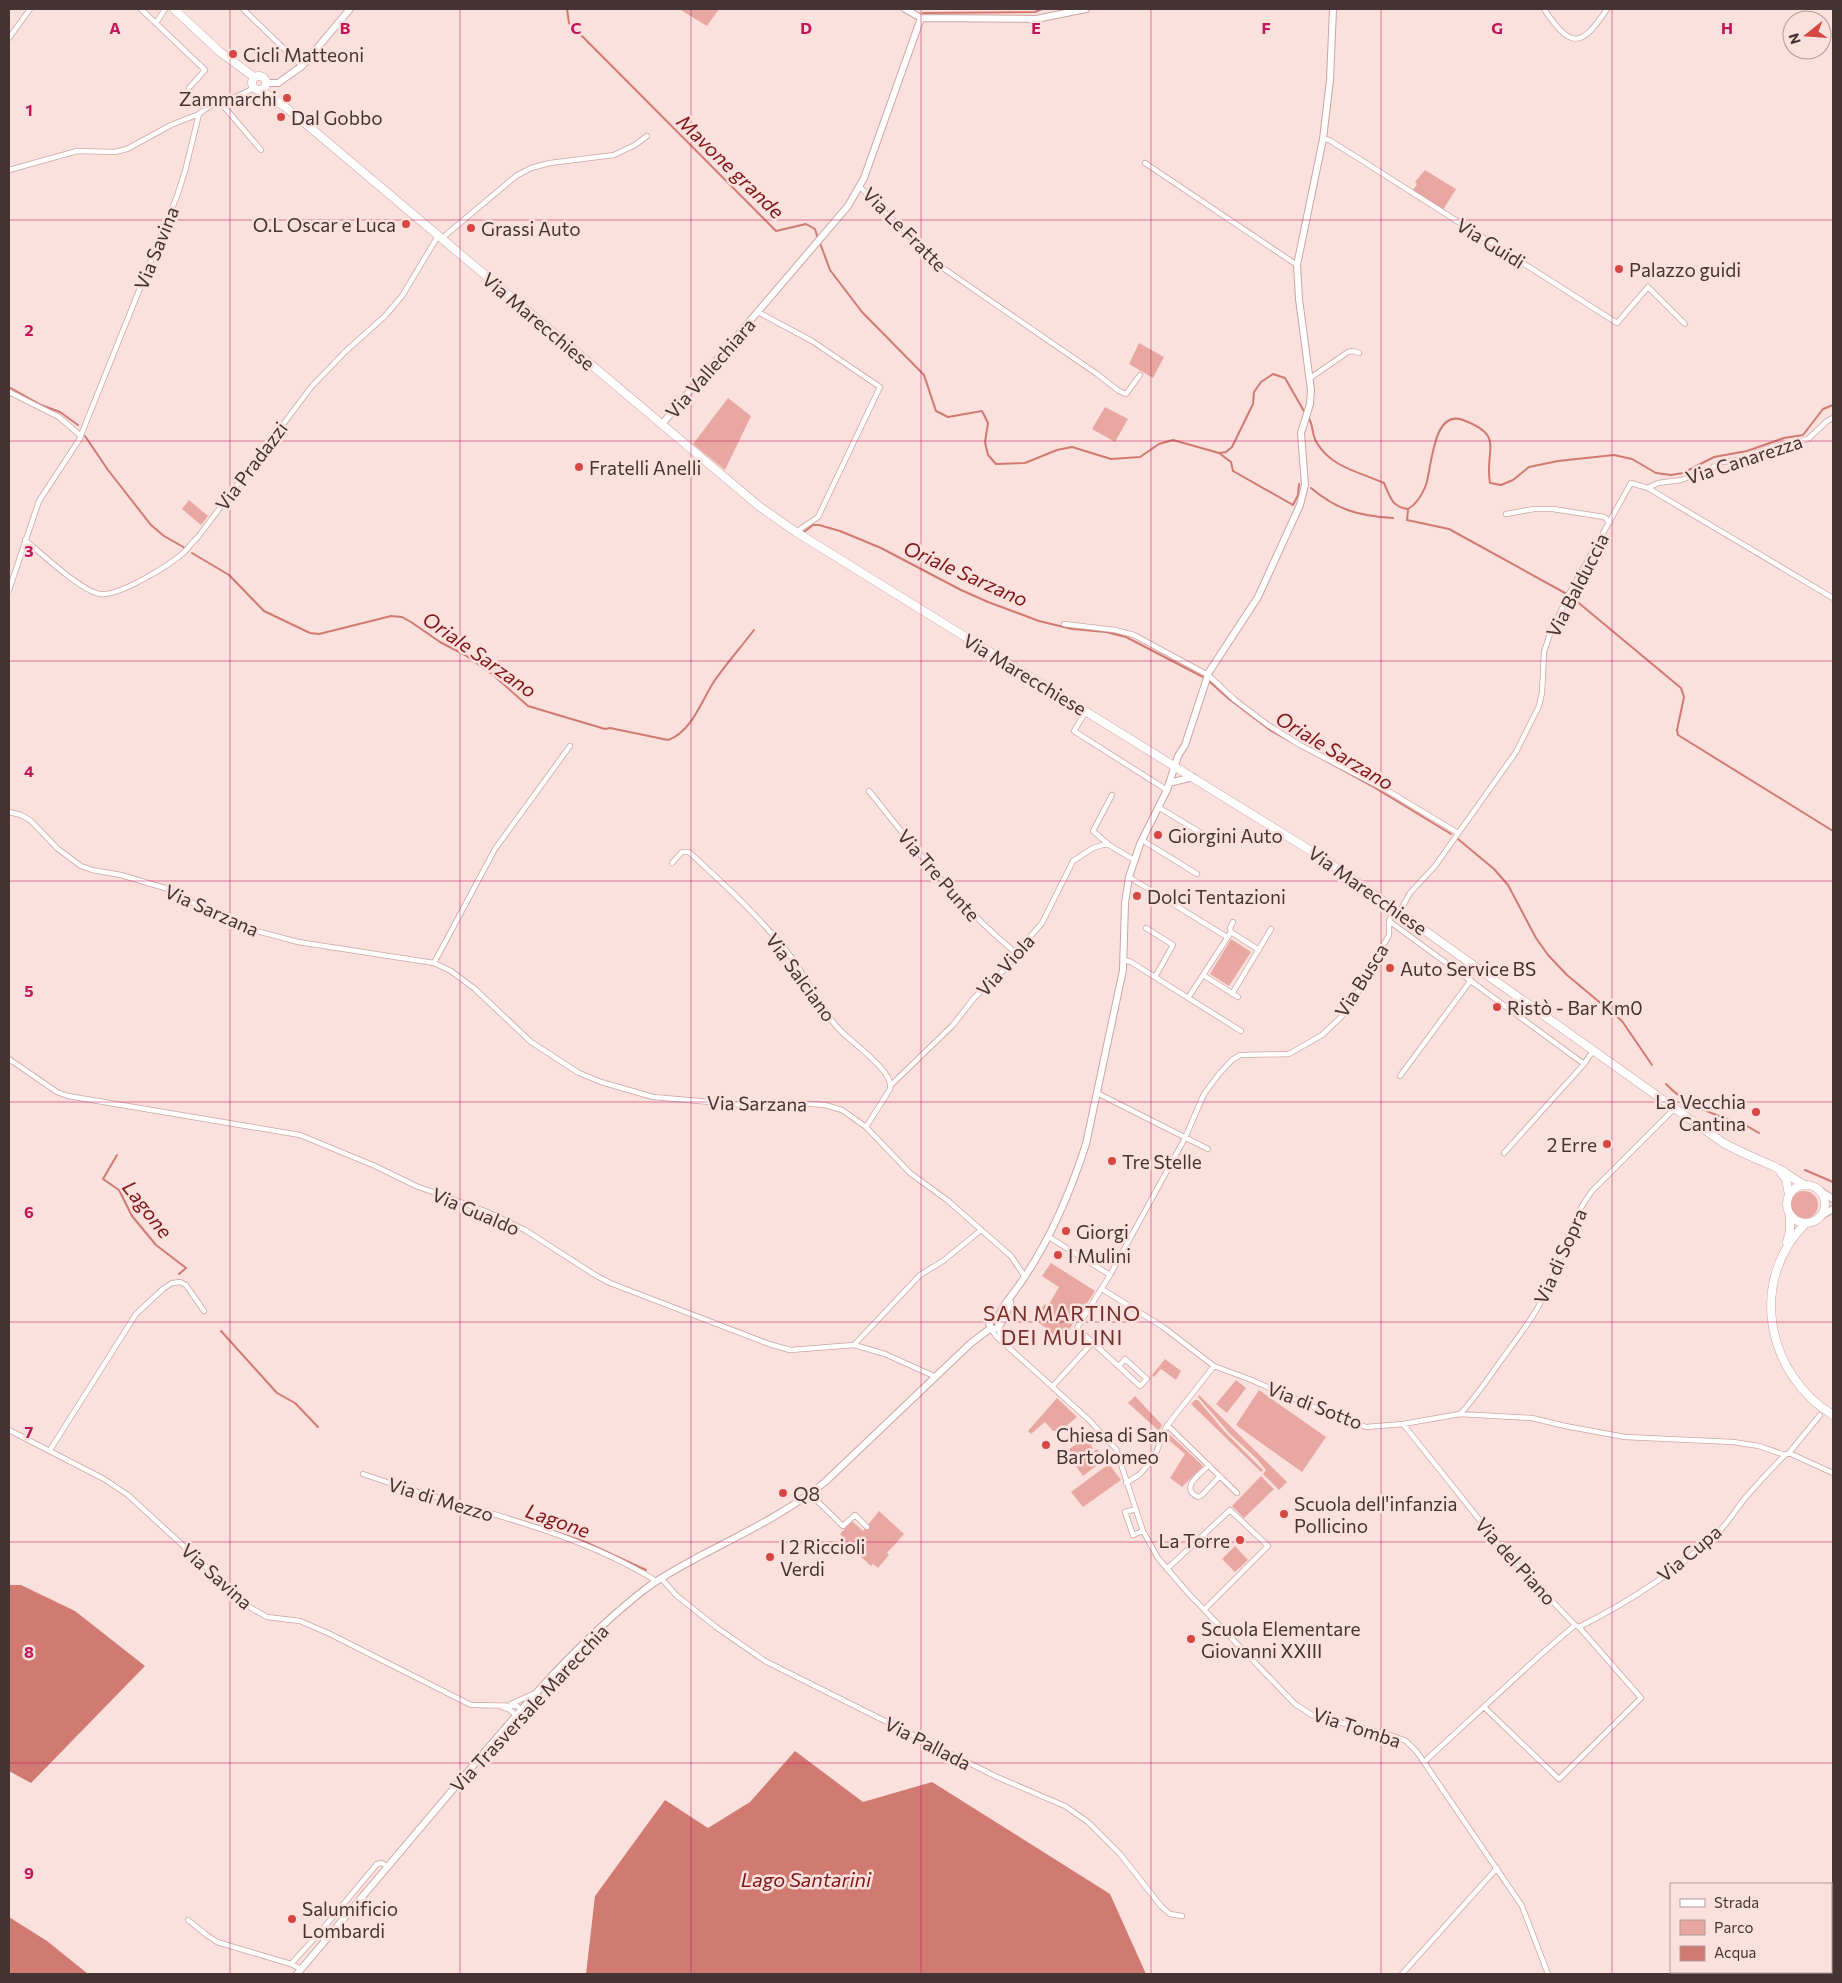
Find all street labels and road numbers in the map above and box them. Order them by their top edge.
street label: Via Le Fratte [858,182,952,276]
street label: Via Savina [129,203,183,293]
street label: Via Guidi [1452,213,1530,273]
street label: Via Marecchiese [478,267,600,375]
street label: Via Vallechiara [660,313,760,423]
street label: Via Pradazzi [210,417,292,515]
street label: Via Canarezza [1683,429,1805,489]
street label: Via Balduccia [1541,529,1613,641]
street label: Via Marecchiese [959,628,1091,720]
street label: Via Tre Punte [893,824,985,926]
street label: Via Marecchiese [1304,840,1432,940]
street label: Via Sarzana [161,879,263,941]
street label: Via Salciano [761,928,841,1026]
street label: Via Viola [971,929,1039,1001]
street label: Via Busca [1329,939,1393,1021]
street label: Via Sarzana [707,1091,807,1115]
street label: Via Gualdo [429,1182,523,1240]
street label: Via di Sopra [1529,1205,1591,1307]
street label: Via di Sotto [1264,1376,1366,1434]
street label: Via di Mezzo [385,1472,497,1526]
street label: Via del Piano [1471,1512,1561,1610]
street label: Via Cupa [1652,1520,1726,1586]
street label: Via Savina [177,1538,257,1614]
street label: Via Trasversale Marecchia [445,1619,613,1797]
street label: Via Tomba [1310,1702,1404,1752]
street label: Via Pallada [881,1711,975,1775]

